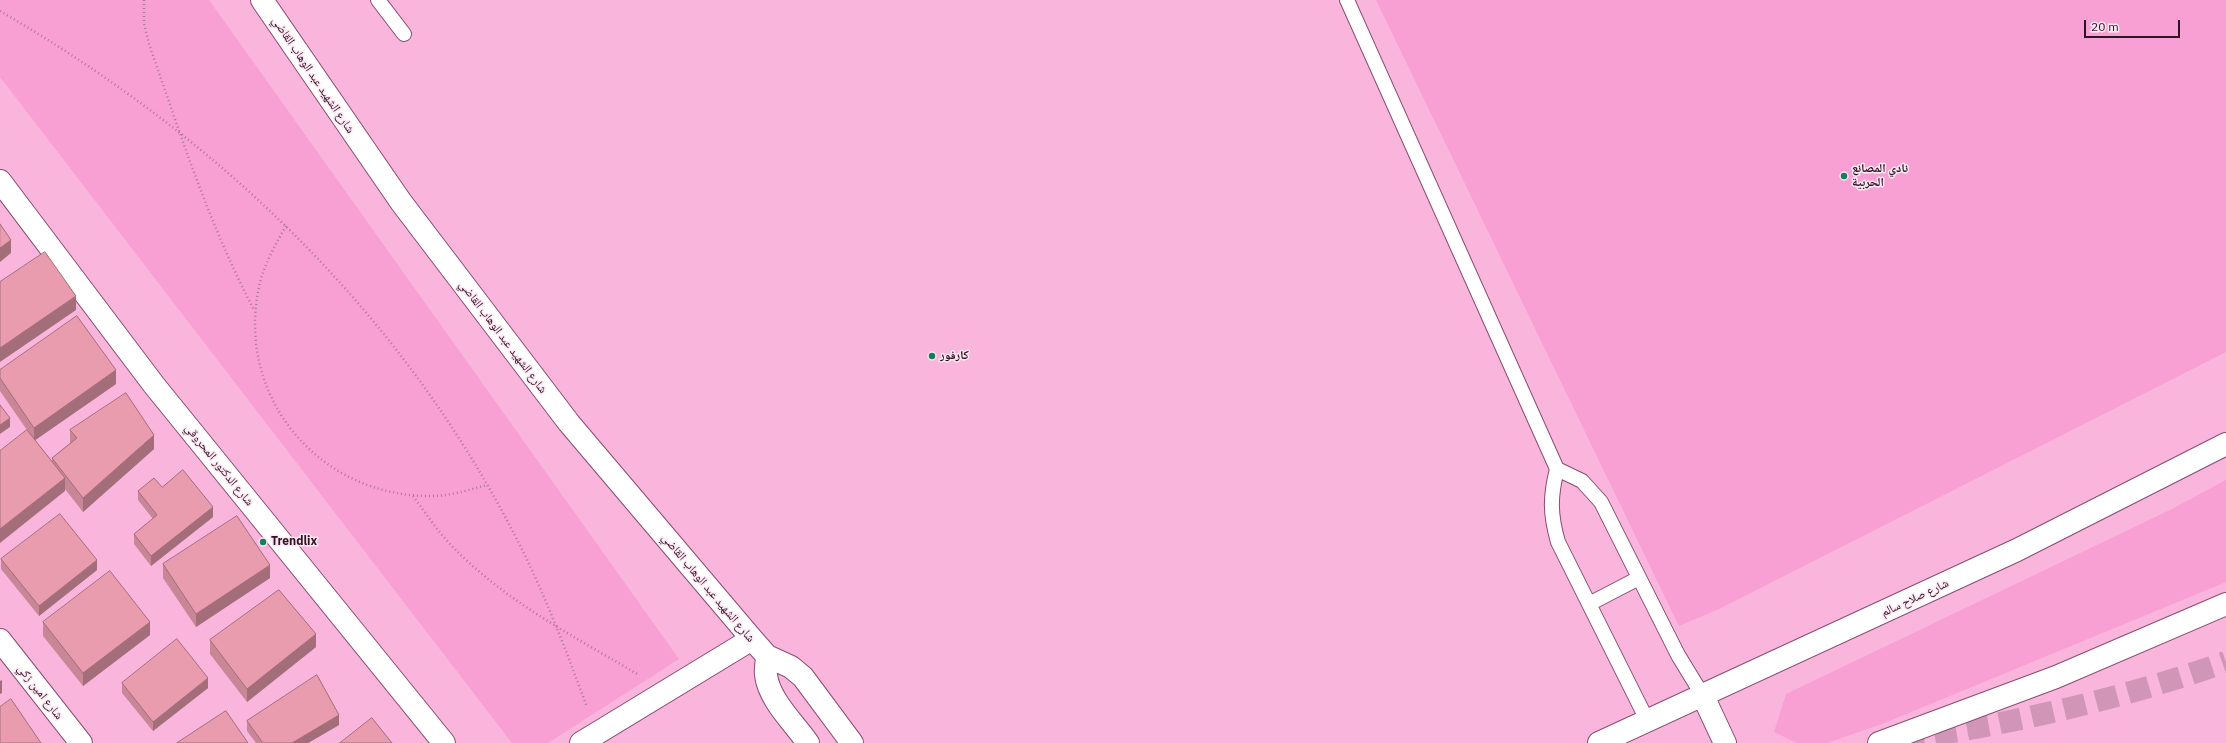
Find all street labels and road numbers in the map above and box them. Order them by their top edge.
street label: شارع الشهيد عبد الوهاب القاضي [269,14,357,136]
street label: شارع الشهيد عبد الوهاب القاضي [456,278,550,396]
street label: شارع الدكتور المحروقي [182,421,256,509]
street label: شارع الشهيد عبد الوهاب القاضي [658,531,758,645]
street label: شارع صلاح سالم [1879,576,1951,620]
street label: شارع امين زكي [14,662,66,722]

